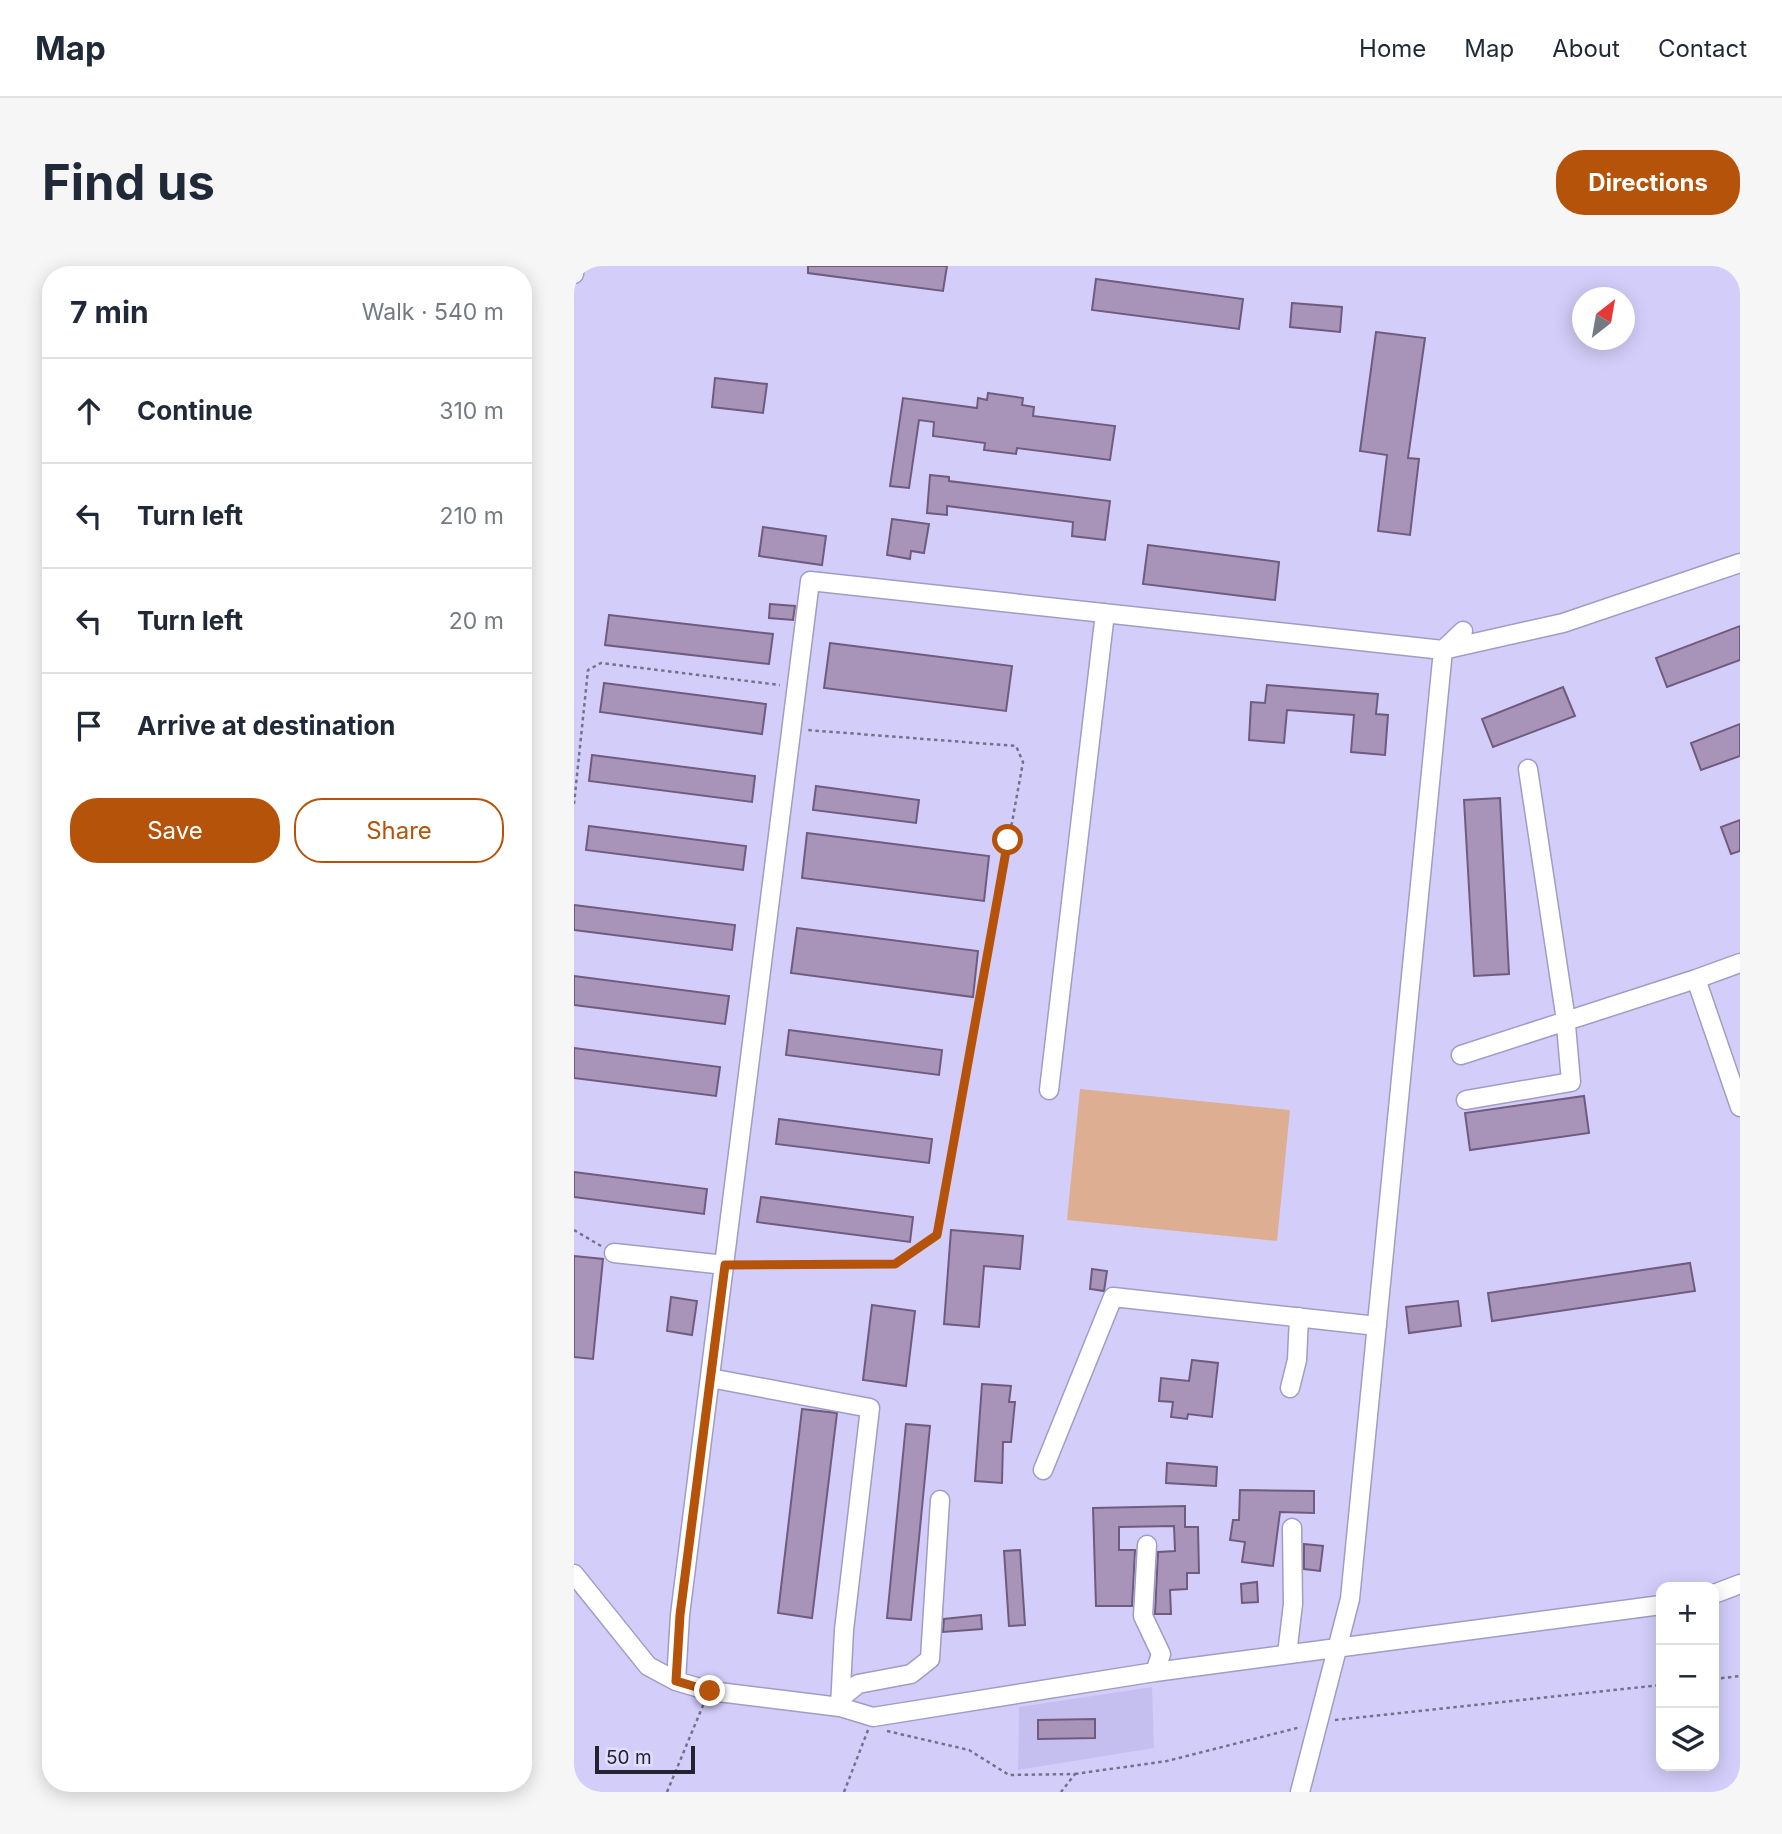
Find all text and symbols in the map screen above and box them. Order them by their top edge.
text: Map [35,28,106,68]
text: Home [1359,34,1426,63]
text: Map [1464,34,1514,63]
text: About [1552,34,1620,63]
text: Contact [1658,34,1747,63]
button: Directions [1556,150,1740,215]
text: Find us [42,153,215,212]
north arrow [1572,287,1635,350]
text: 7 min [70,294,149,330]
text: Walk · 540 m [362,298,504,326]
icon: ahead [70,392,108,430]
text: Continue [137,395,253,426]
text: 310 m [439,397,504,425]
icon: left [70,497,108,535]
text: Turn left [137,500,243,531]
text: 210 m [439,502,504,530]
icon: left [70,602,108,640]
text: Turn left [137,605,243,636]
text: 20 m [449,607,504,635]
icon: arrive [70,707,108,745]
text: Arrive at destination [137,710,396,741]
button: Save [70,798,280,863]
button: Share [294,798,504,863]
route start [992,824,1023,855]
map controls [1656,1582,1719,1771]
button: + [1656,1582,1719,1645]
button: − [1656,1645,1719,1708]
route end [694,1675,725,1706]
button: layers [1656,1708,1719,1771]
scale bar [595,1743,695,1775]
text: 50 m [606,1746,652,1769]

